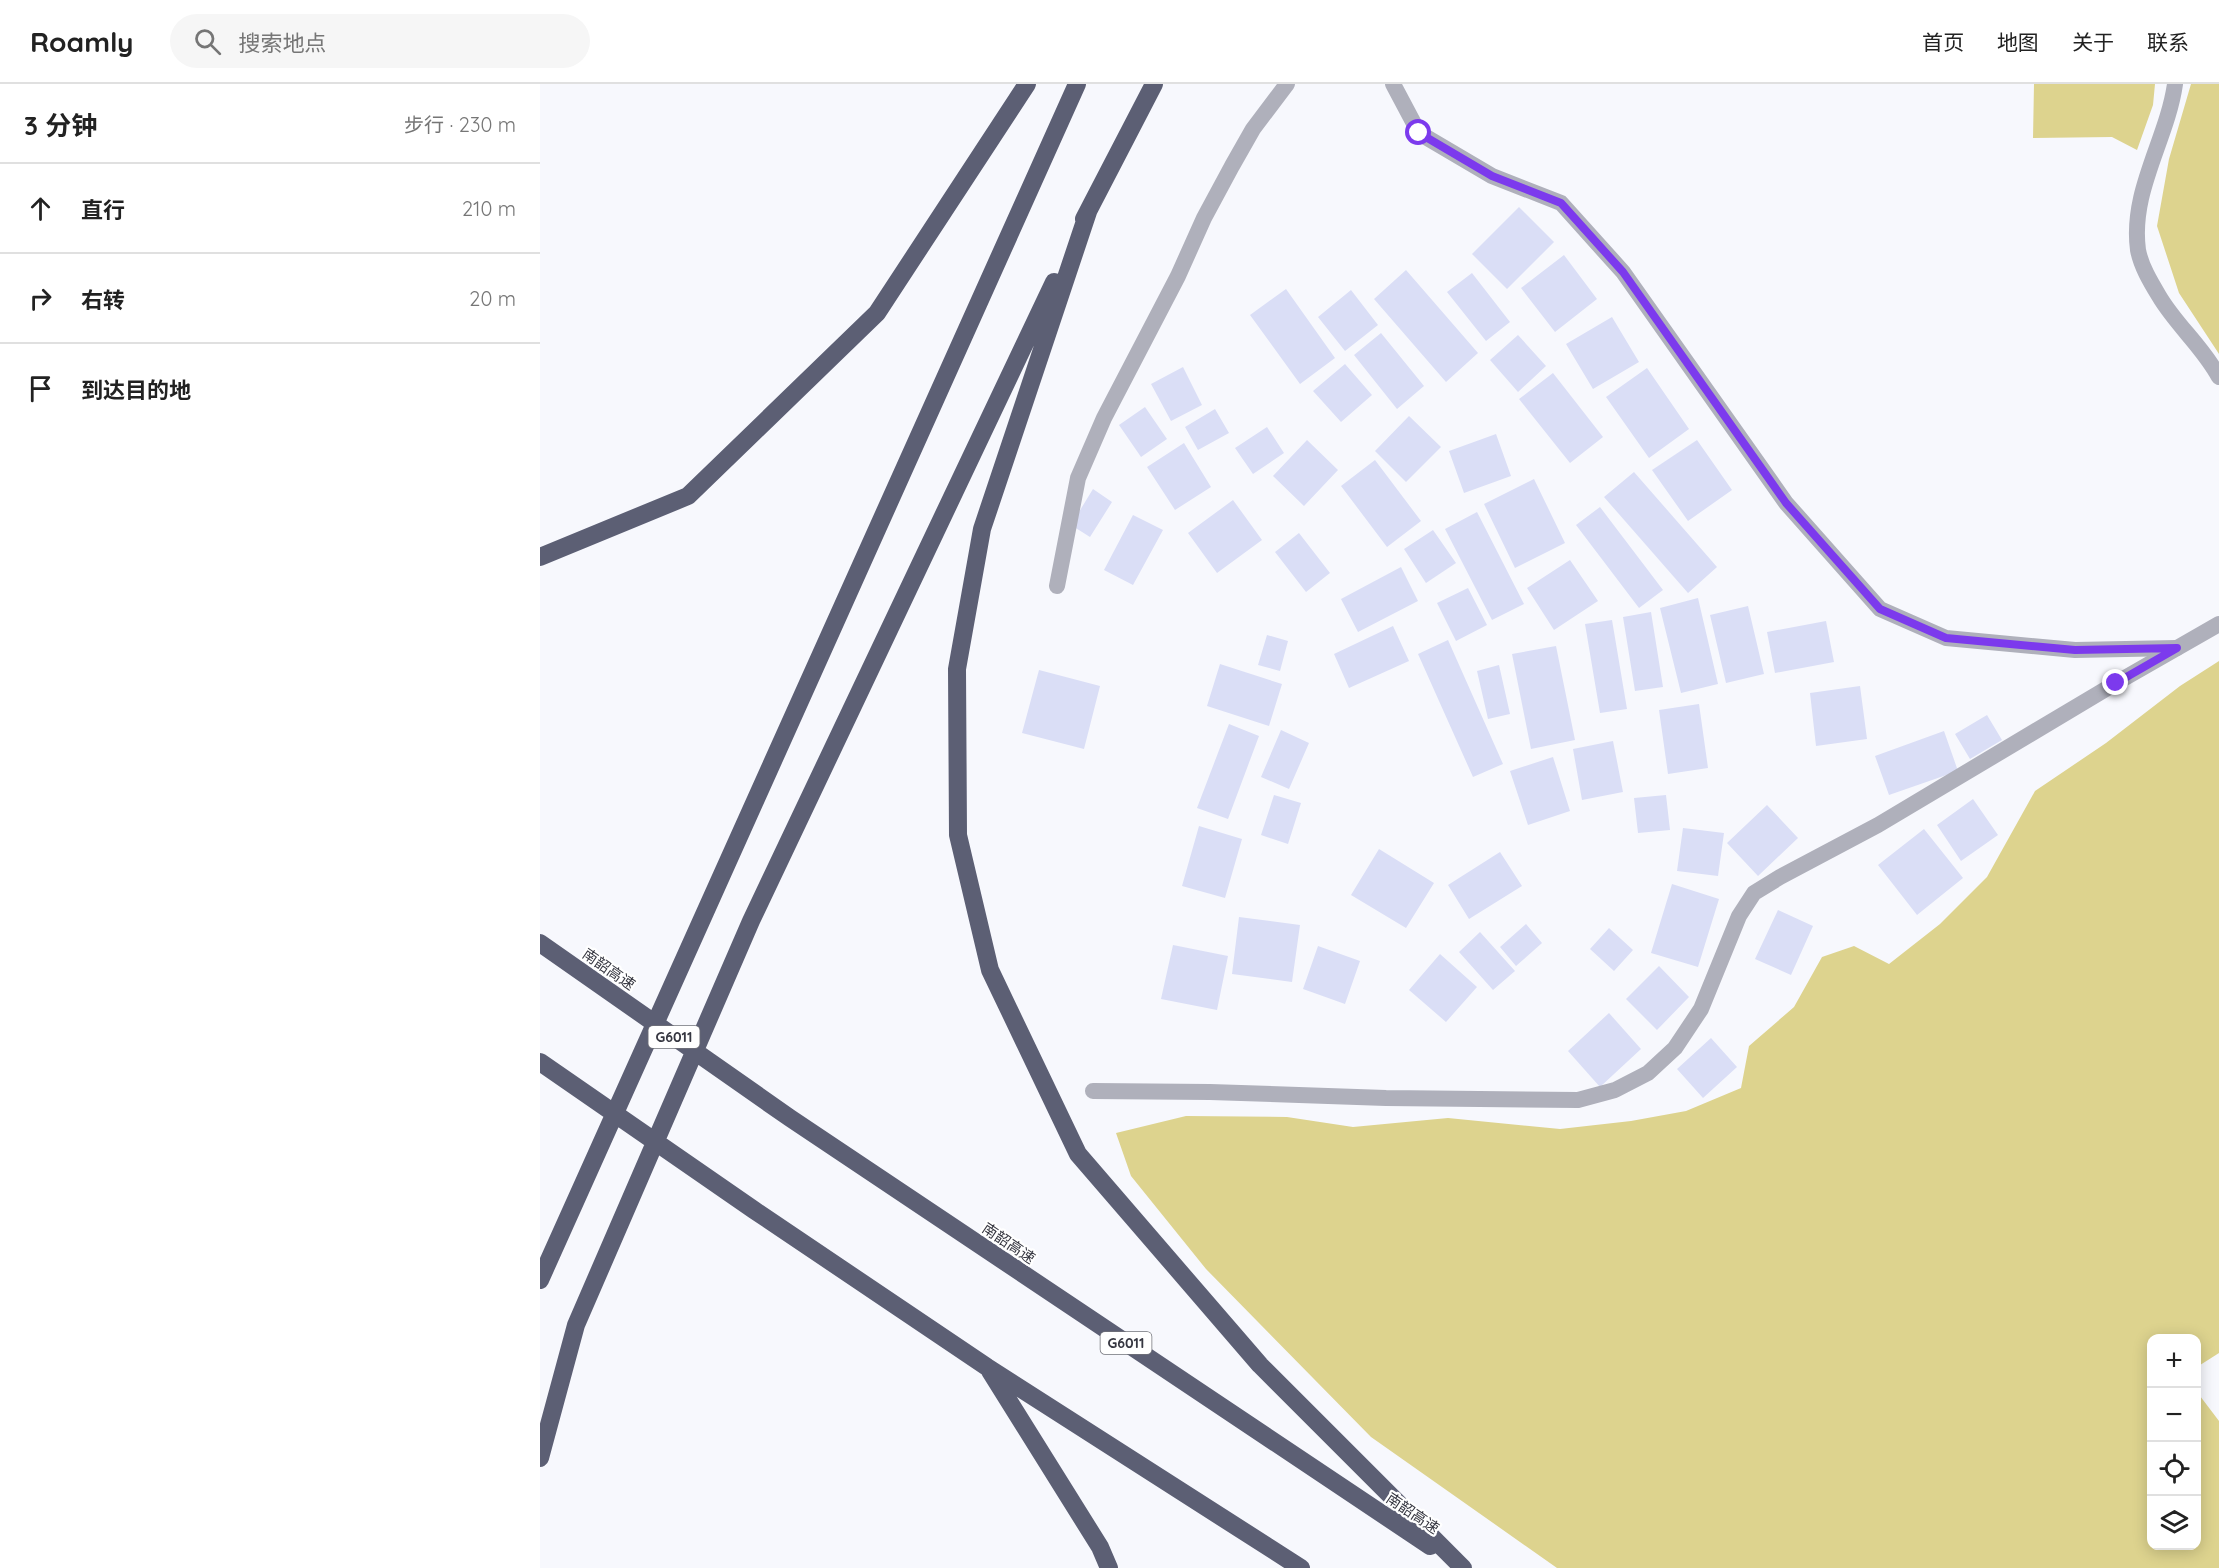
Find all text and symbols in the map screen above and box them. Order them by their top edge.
search box [170,14,590,68]
text: Roamly [30,24,134,59]
icon: search [191,25,224,58]
text: 搜索地点 [239,29,327,57]
text: 首页 [1922,29,1964,55]
text: 地图 [1997,29,2039,55]
text: 关于 [2072,29,2114,55]
text: 联系 [2147,29,2189,55]
text: 3 分钟 [24,109,97,142]
text: 步行 · 230 m [404,112,516,137]
route start [1405,119,1431,145]
icon: ahead [24,192,57,225]
text: 直行 [81,196,125,224]
text: 210 m [462,196,516,221]
icon: right [24,282,57,315]
text: 右转 [81,286,125,314]
text: 20 m [469,286,516,311]
icon: arrive [24,372,57,405]
text: 到达目的地 [81,376,191,404]
route end [2102,669,2128,695]
street label: 南韶高速 [579,944,639,994]
road number: G6011 [648,1026,700,1048]
street label: 南韶高速 [979,1218,1039,1268]
road number: G6011 [1100,1332,1152,1354]
map controls [2147,1334,2201,1550]
button: + [2147,1334,2201,1388]
button: − [2147,1388,2201,1442]
button: locate [2147,1442,2201,1496]
street label: 南韶高速 [1383,1488,1443,1538]
button: layers [2147,1496,2201,1550]

